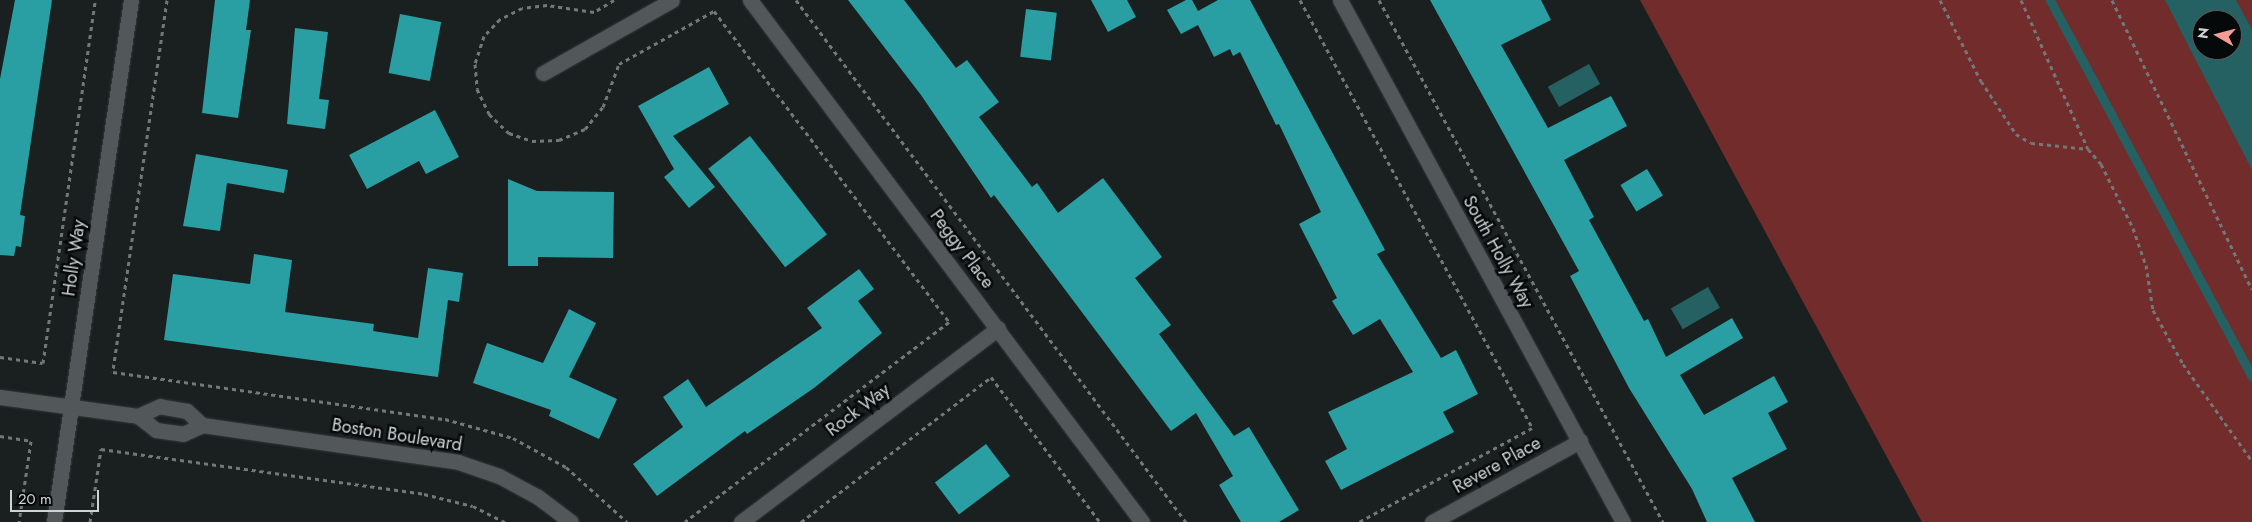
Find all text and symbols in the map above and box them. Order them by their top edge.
north arrow [2192,10,2242,60]
text: N [2192,26,2214,40]
street label: South Holly Way [1458,192,1538,312]
street label: Peggy Place [925,205,999,293]
street label: Holly Way [58,218,90,298]
street label: Rock Way [822,379,894,441]
street label: Boston Boulevard [330,414,464,456]
street label: Revere Place [1449,432,1545,498]
scale bar [12,480,101,512]
text: 20 m [18,488,52,510]

